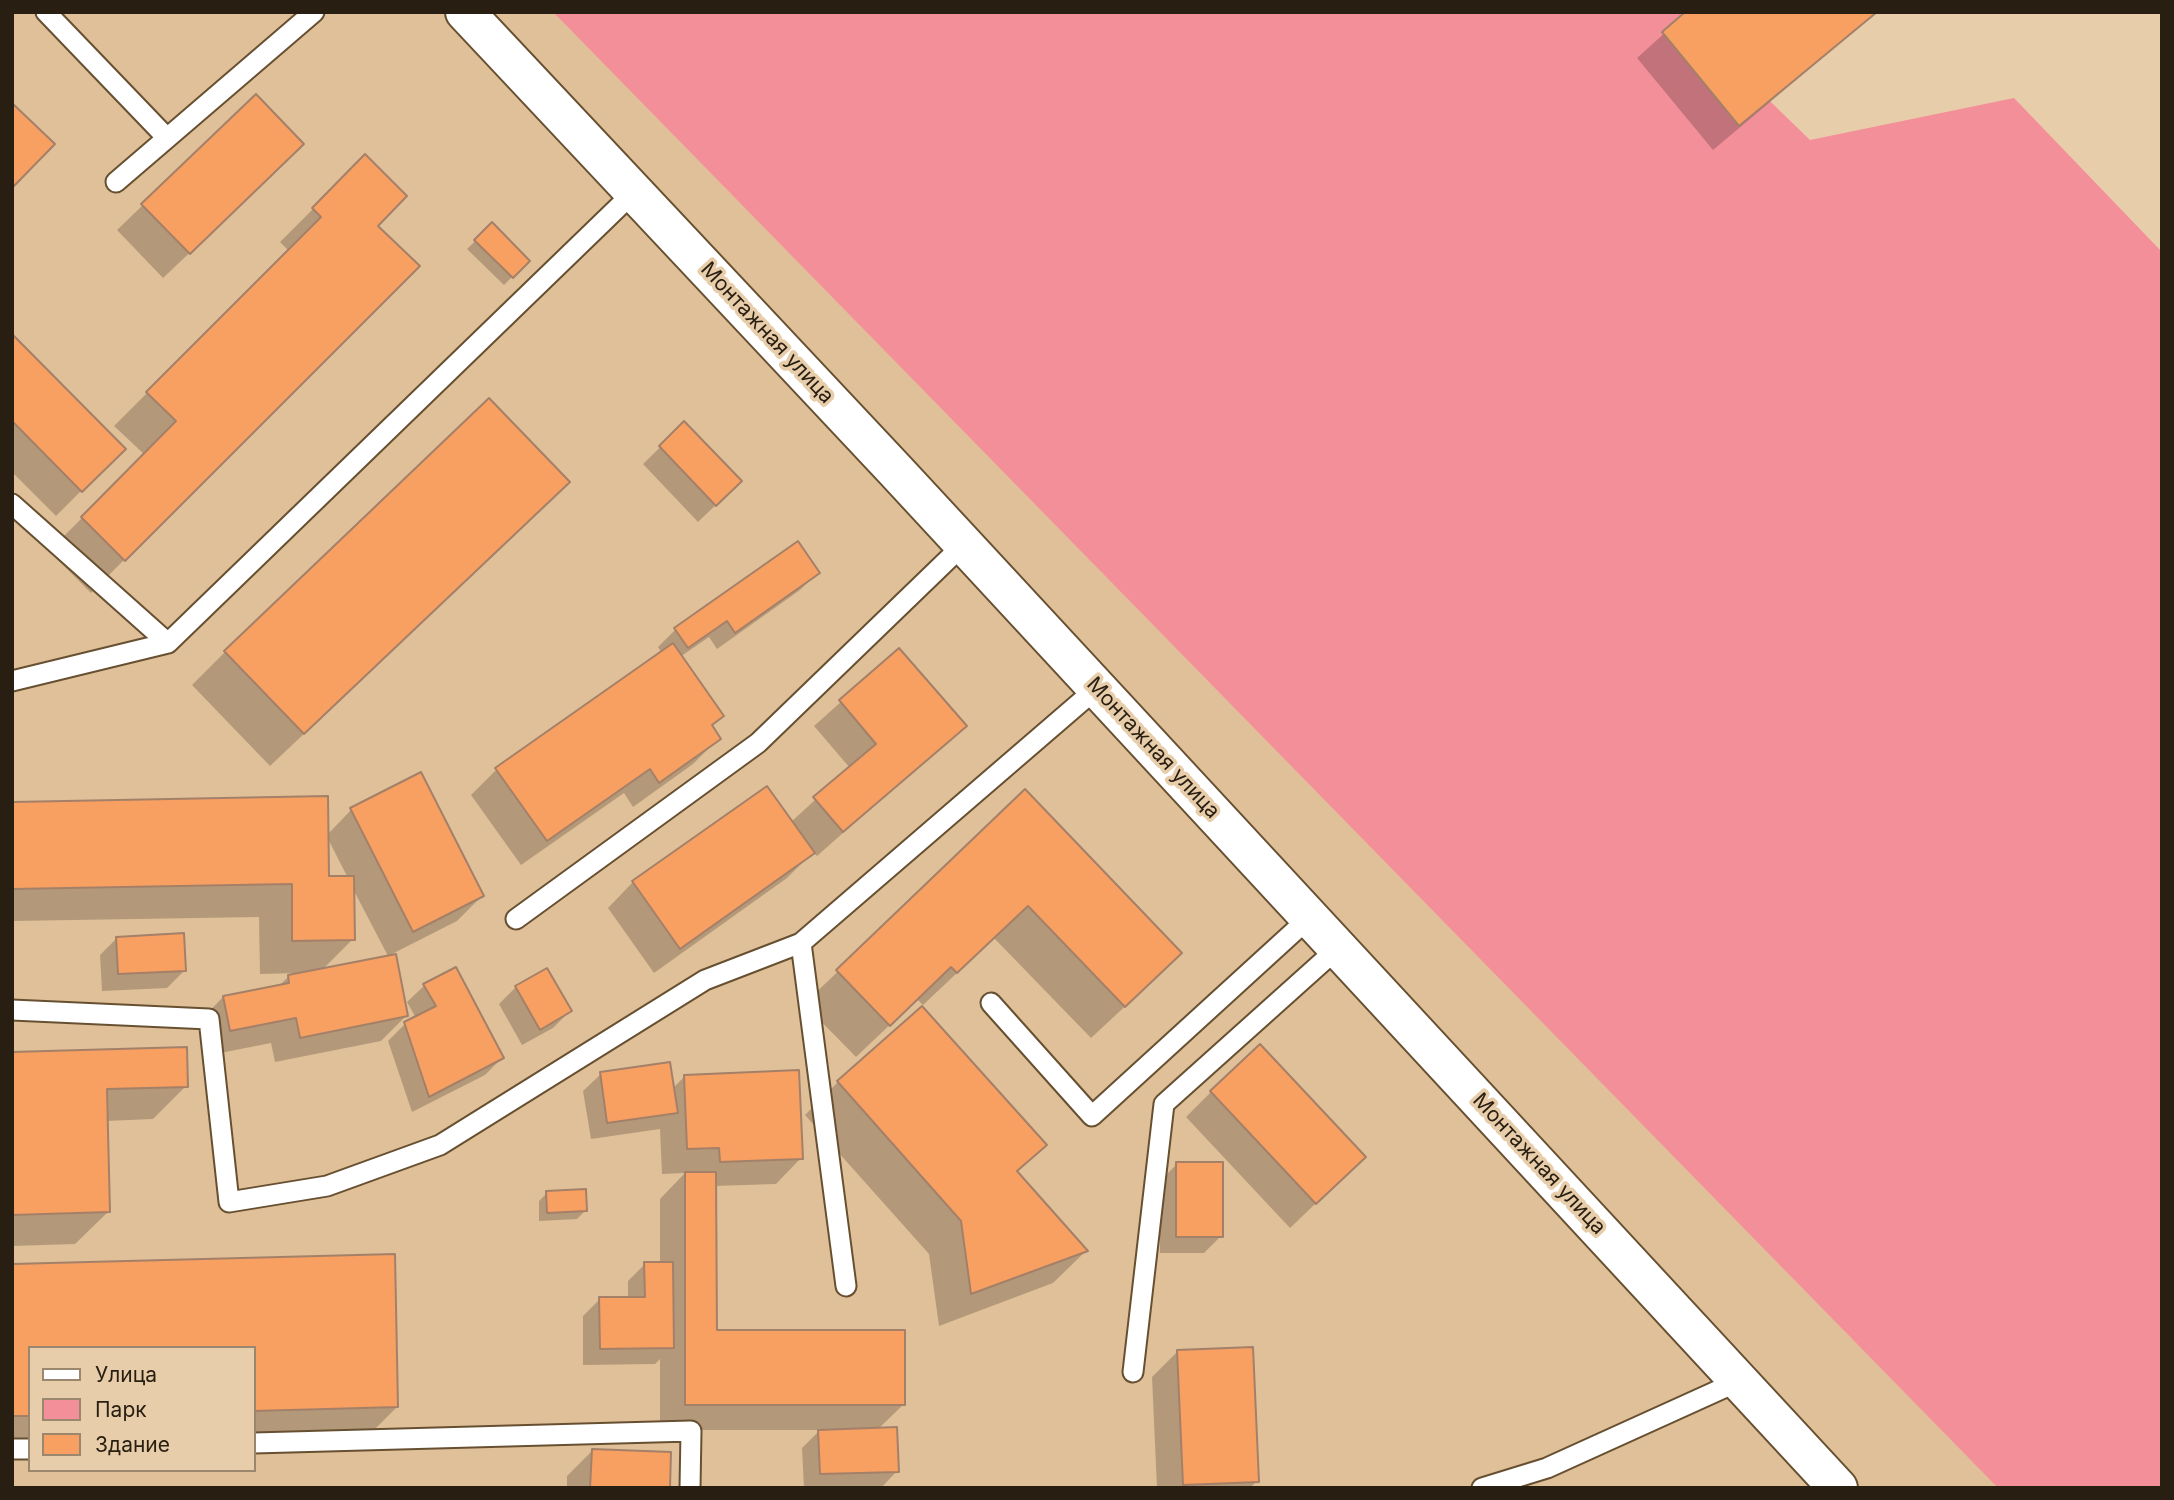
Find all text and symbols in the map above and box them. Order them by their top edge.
street label: Монтажная улица [695,257,839,409]
street label: Монтажная улица [1081,672,1225,824]
street label: Монтажная улица [1467,1088,1611,1240]
legend [28,1346,256,1472]
text: Улица [95,1362,157,1387]
text: Парк [95,1397,147,1422]
text: Здание [95,1432,170,1457]

